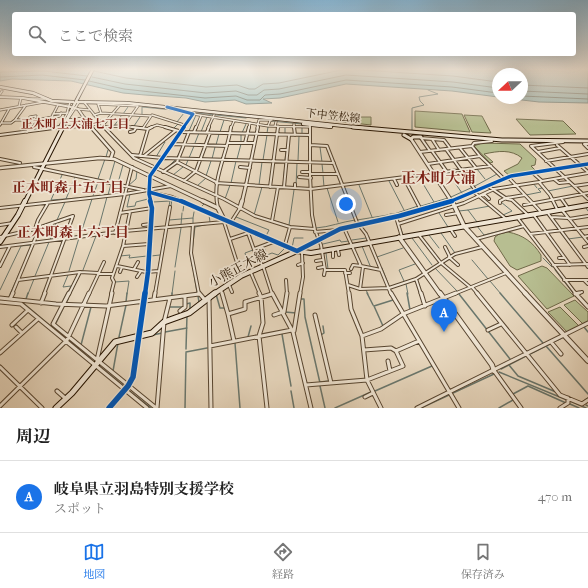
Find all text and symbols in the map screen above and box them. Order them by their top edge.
search box [12,12,576,56]
icon: search [26,23,48,45]
text: ここで検索 [58,27,133,45]
north arrow [492,68,528,104]
street label: 下中笠松線 [305,107,361,125]
district label: 正木町上大浦七丁目 [21,117,129,131]
district label: 正木町大浦 [400,169,476,187]
district label: 正木町森十五丁目 [12,179,124,196]
your location [336,194,356,214]
district label: 正木町森十六丁目 [17,224,129,241]
street label: 小熊正木線 [206,246,270,290]
pin: A [431,299,457,332]
text: 周辺 [16,426,50,446]
text: 岐阜県立羽島特別支援学校 [54,480,234,498]
text: A [25,489,33,504]
text: 470 m [538,489,572,504]
text: スポット [54,501,106,516]
tab: 地図 [83,541,105,581]
tab: 経路 [272,541,294,581]
tab: 保存済み [461,541,505,581]

